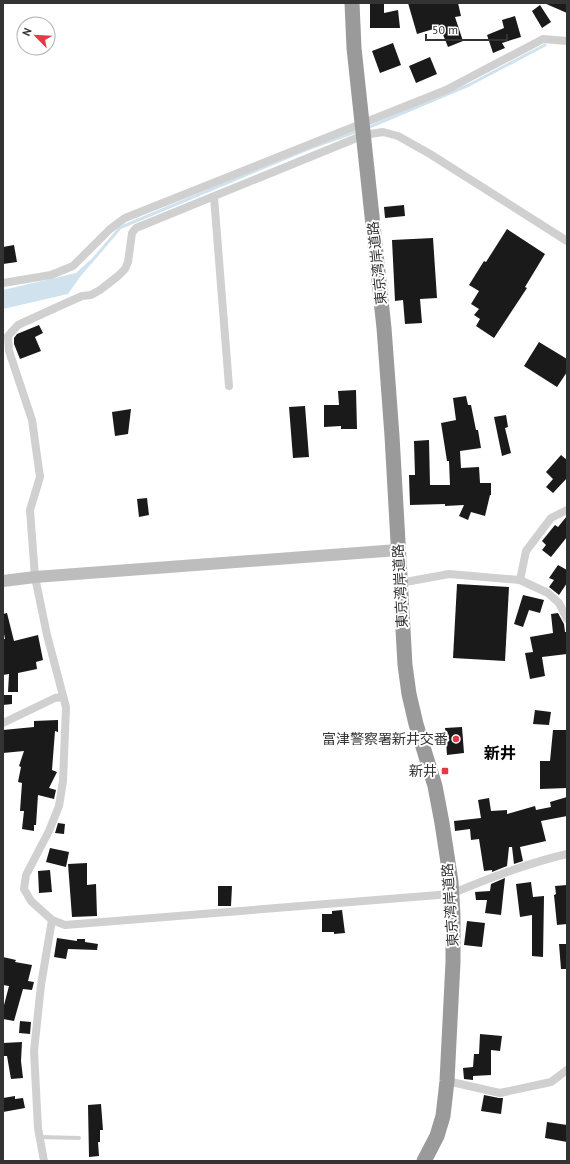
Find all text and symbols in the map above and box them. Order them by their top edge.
north arrow [16,16,56,56]
scale bar [426,16,507,42]
text: 50 m [432,22,458,37]
text: N [19,26,35,38]
street label: 東京湾岸道路 [364,220,390,306]
street label: 東京湾岸道路 [389,544,411,628]
place label: 富津警察署新井交番 [322,730,448,748]
marker: 富津警察署新井交番 [451,734,461,744]
district label: 新井 [484,743,516,763]
place label: 新井 [409,762,437,780]
marker: 新井 [440,766,450,776]
street label: 東京湾岸道路 [438,862,462,948]

